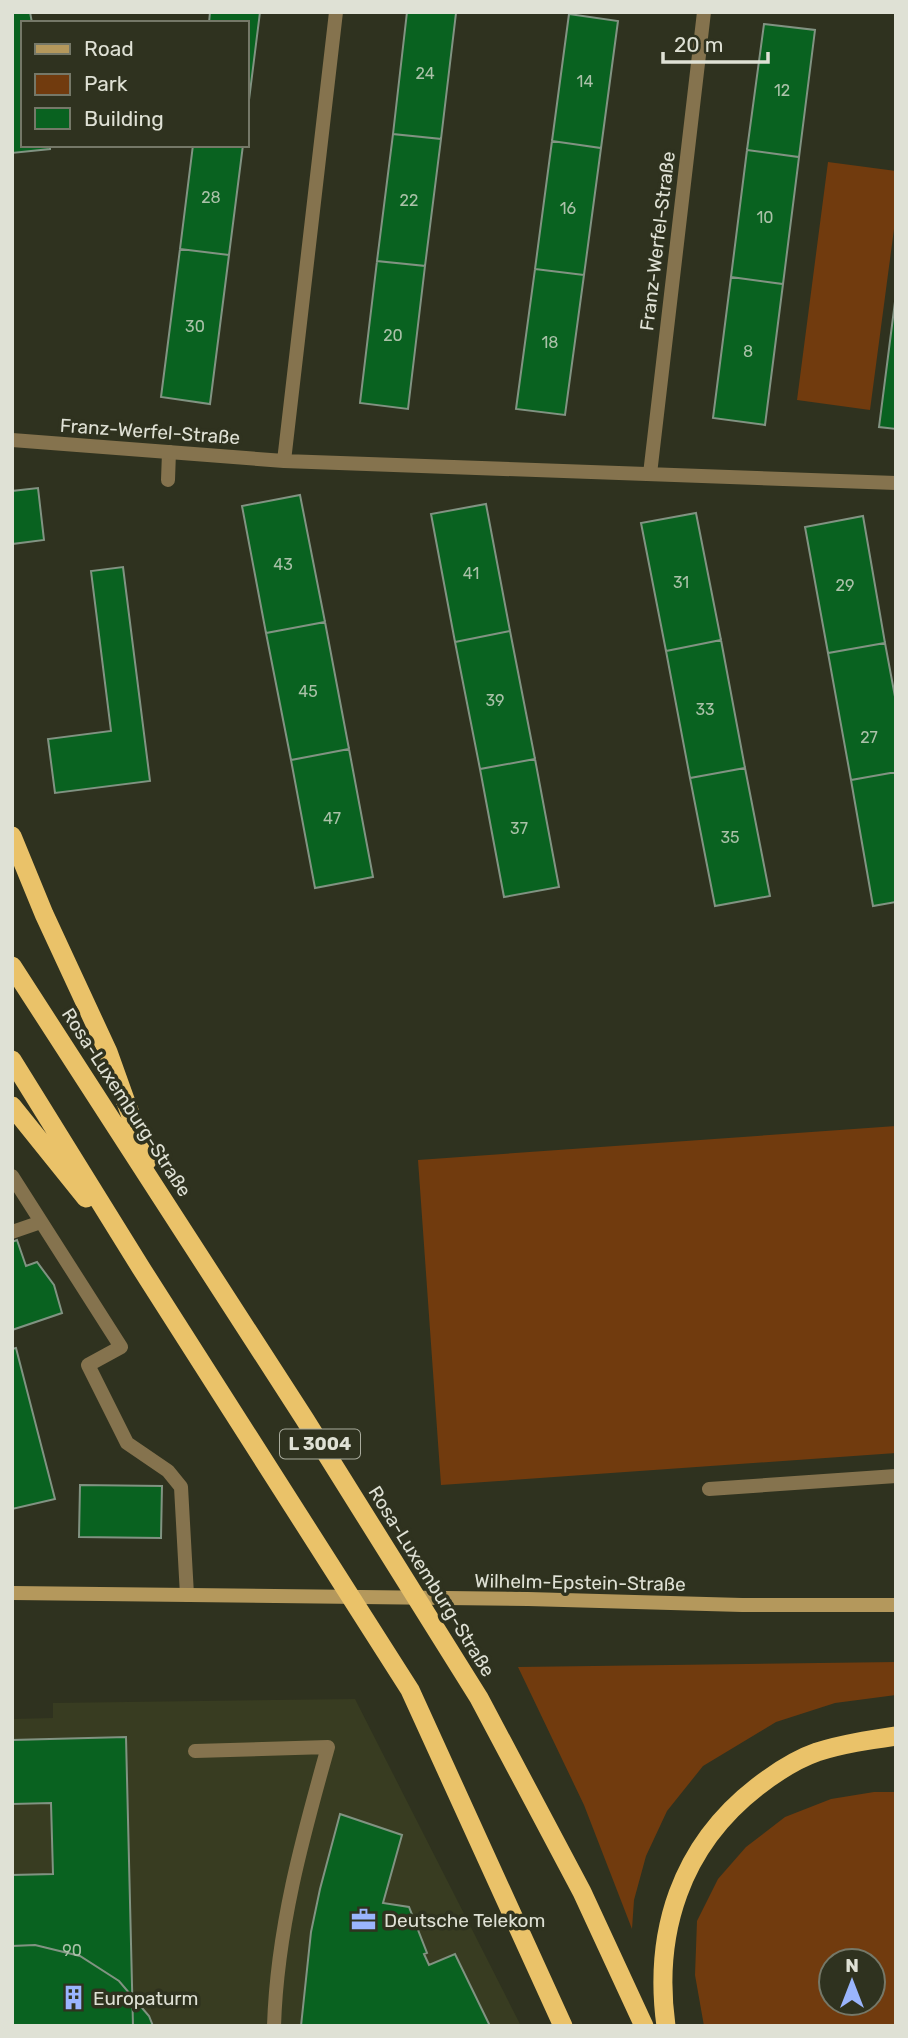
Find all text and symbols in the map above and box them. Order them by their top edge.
legend [21,21,248,147]
scale bar [663,21,768,65]
text: 20 m [674,32,723,57]
text: Road [84,36,134,61]
house number: 24 [415,64,435,83]
text: Park [84,71,128,96]
house number: 14 [577,72,593,91]
house number: 12 [774,81,790,100]
text: Building [84,106,164,131]
street label: Franz-Werfel-Straße [635,150,680,332]
house number: 28 [201,188,221,207]
house number: 22 [400,191,418,210]
house number: 16 [560,199,577,218]
house number: 10 [756,208,774,227]
house number: 30 [185,317,205,336]
house number: 20 [383,326,403,345]
house number: 18 [541,333,559,352]
house number: 8 [743,342,753,361]
street label: Franz-Werfel-Straße [59,414,241,449]
house number: 43 [273,555,293,574]
house number: 41 [463,564,479,583]
house number: 31 [673,573,689,592]
house number: 29 [836,576,854,595]
house number: 45 [298,682,318,701]
house number: 39 [485,691,505,710]
house number: 33 [695,700,715,719]
house number: 27 [860,728,878,747]
house number: 47 [323,809,341,828]
house number: 37 [510,819,528,838]
house number: 35 [720,828,740,847]
street label: Rosa-Luxemburg-Straße [57,1004,196,1201]
road number: L 3004 [280,1429,360,1458]
street label: Rosa-Luxemburg-Straße [363,1482,500,1681]
street label: Wilhelm-Epstein-Straße [474,1569,686,1596]
office icon: Deutsche Telekom [350,1906,378,1934]
place label: Deutsche Telekom [384,1909,545,1932]
house number: 90 [62,1941,82,1960]
north arrow [817,1947,887,2017]
text: N [845,1954,859,1977]
building icon: Europaturm [59,1984,87,2012]
place label: Europaturm [93,1987,198,2010]

